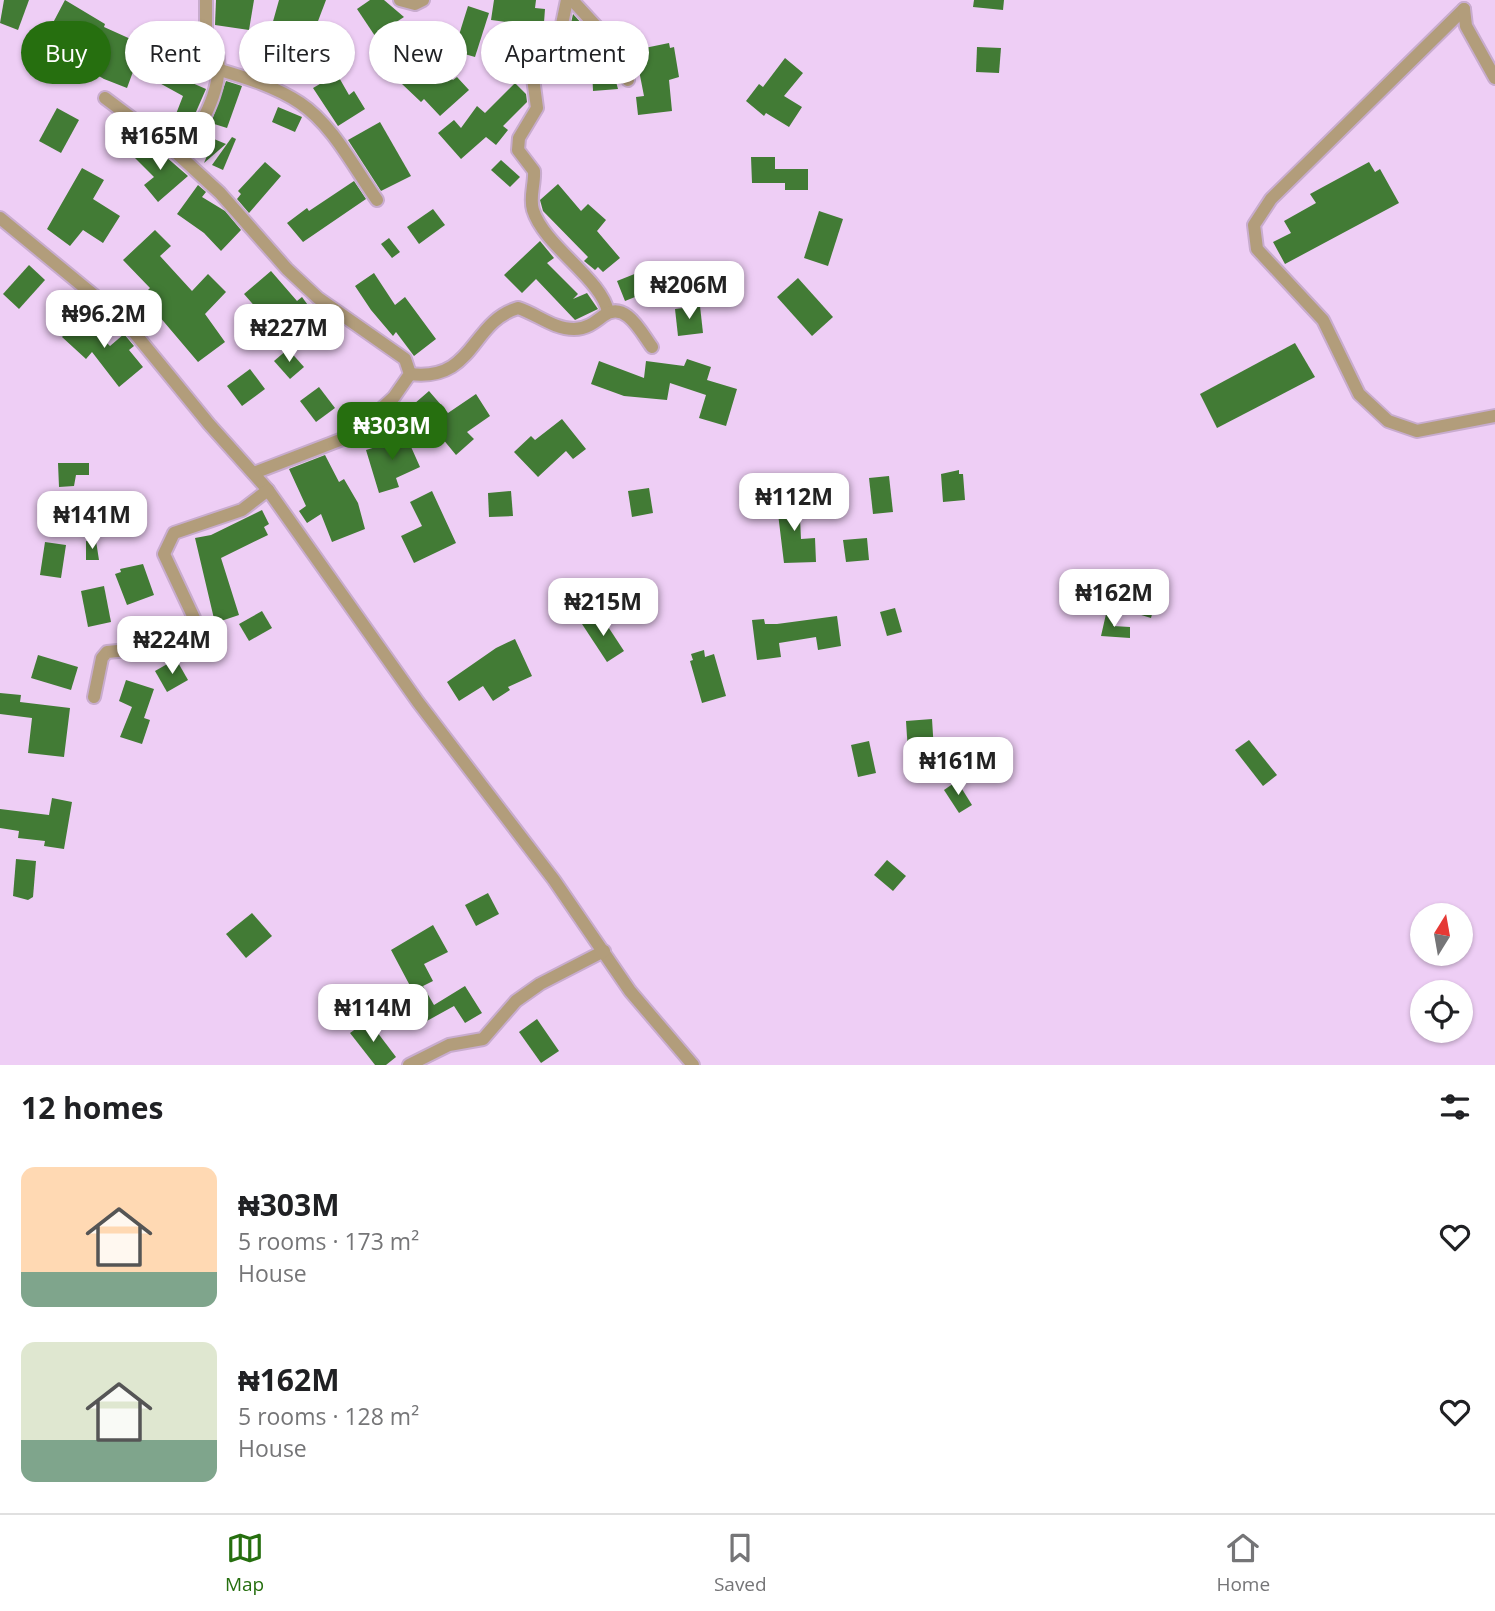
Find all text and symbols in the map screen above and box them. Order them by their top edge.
chip: Buy [21,21,111,84]
chip: Rent [125,21,225,84]
chip: Filters [239,21,355,84]
chip: New [369,21,467,84]
chip: Apartment [481,21,649,84]
pin: ₦165M [111,113,209,172]
text: ₦165M [121,119,199,151]
pin: ₦206M [640,262,738,321]
text: ₦206M [650,268,728,300]
pin: ₦96.2M [47,290,161,350]
text: ₦96.2M [62,297,146,329]
pin: ₦227M [240,304,338,364]
text: ₦227M [250,311,328,343]
pin: ₦303M [343,402,441,462]
text: ₦303M [353,409,431,441]
pin: ₦112M [745,474,843,533]
text: ₦112M [755,480,833,512]
pin: ₦141M [43,491,141,551]
text: ₦141M [53,498,131,530]
pin: ₦162M [1065,570,1163,629]
text: ₦162M [1075,576,1153,608]
pin: ₦215M [554,578,652,638]
text: ₦215M [564,585,642,617]
pin: ₦224M [123,616,221,676]
text: ₦224M [133,623,211,655]
pin: ₦161M [909,738,1007,797]
text: ₦161M [919,744,997,776]
north arrow [1410,903,1474,966]
map controls [1410,903,1473,1043]
button: locate [1410,980,1473,1043]
pin: ₦114M [324,984,422,1044]
text: ₦114M [334,991,412,1023]
text: 12 homes [21,1087,164,1128]
icon: filters [1436,1088,1474,1126]
text: ₦303M [238,1184,339,1225]
icon: home [77,1195,161,1279]
icon: heart [1436,1218,1474,1256]
text: 5 rooms · 173 m² [238,1225,419,1257]
text: House [238,1257,307,1289]
text: ₦162M [238,1359,339,1400]
icon: home [77,1370,161,1454]
icon: heart [1436,1393,1474,1431]
text: 5 rooms · 128 m² [238,1400,419,1432]
text: House [238,1432,307,1464]
tab: Map [225,1529,264,1597]
tab: Saved [714,1529,767,1597]
tab: Home [1216,1529,1270,1597]

